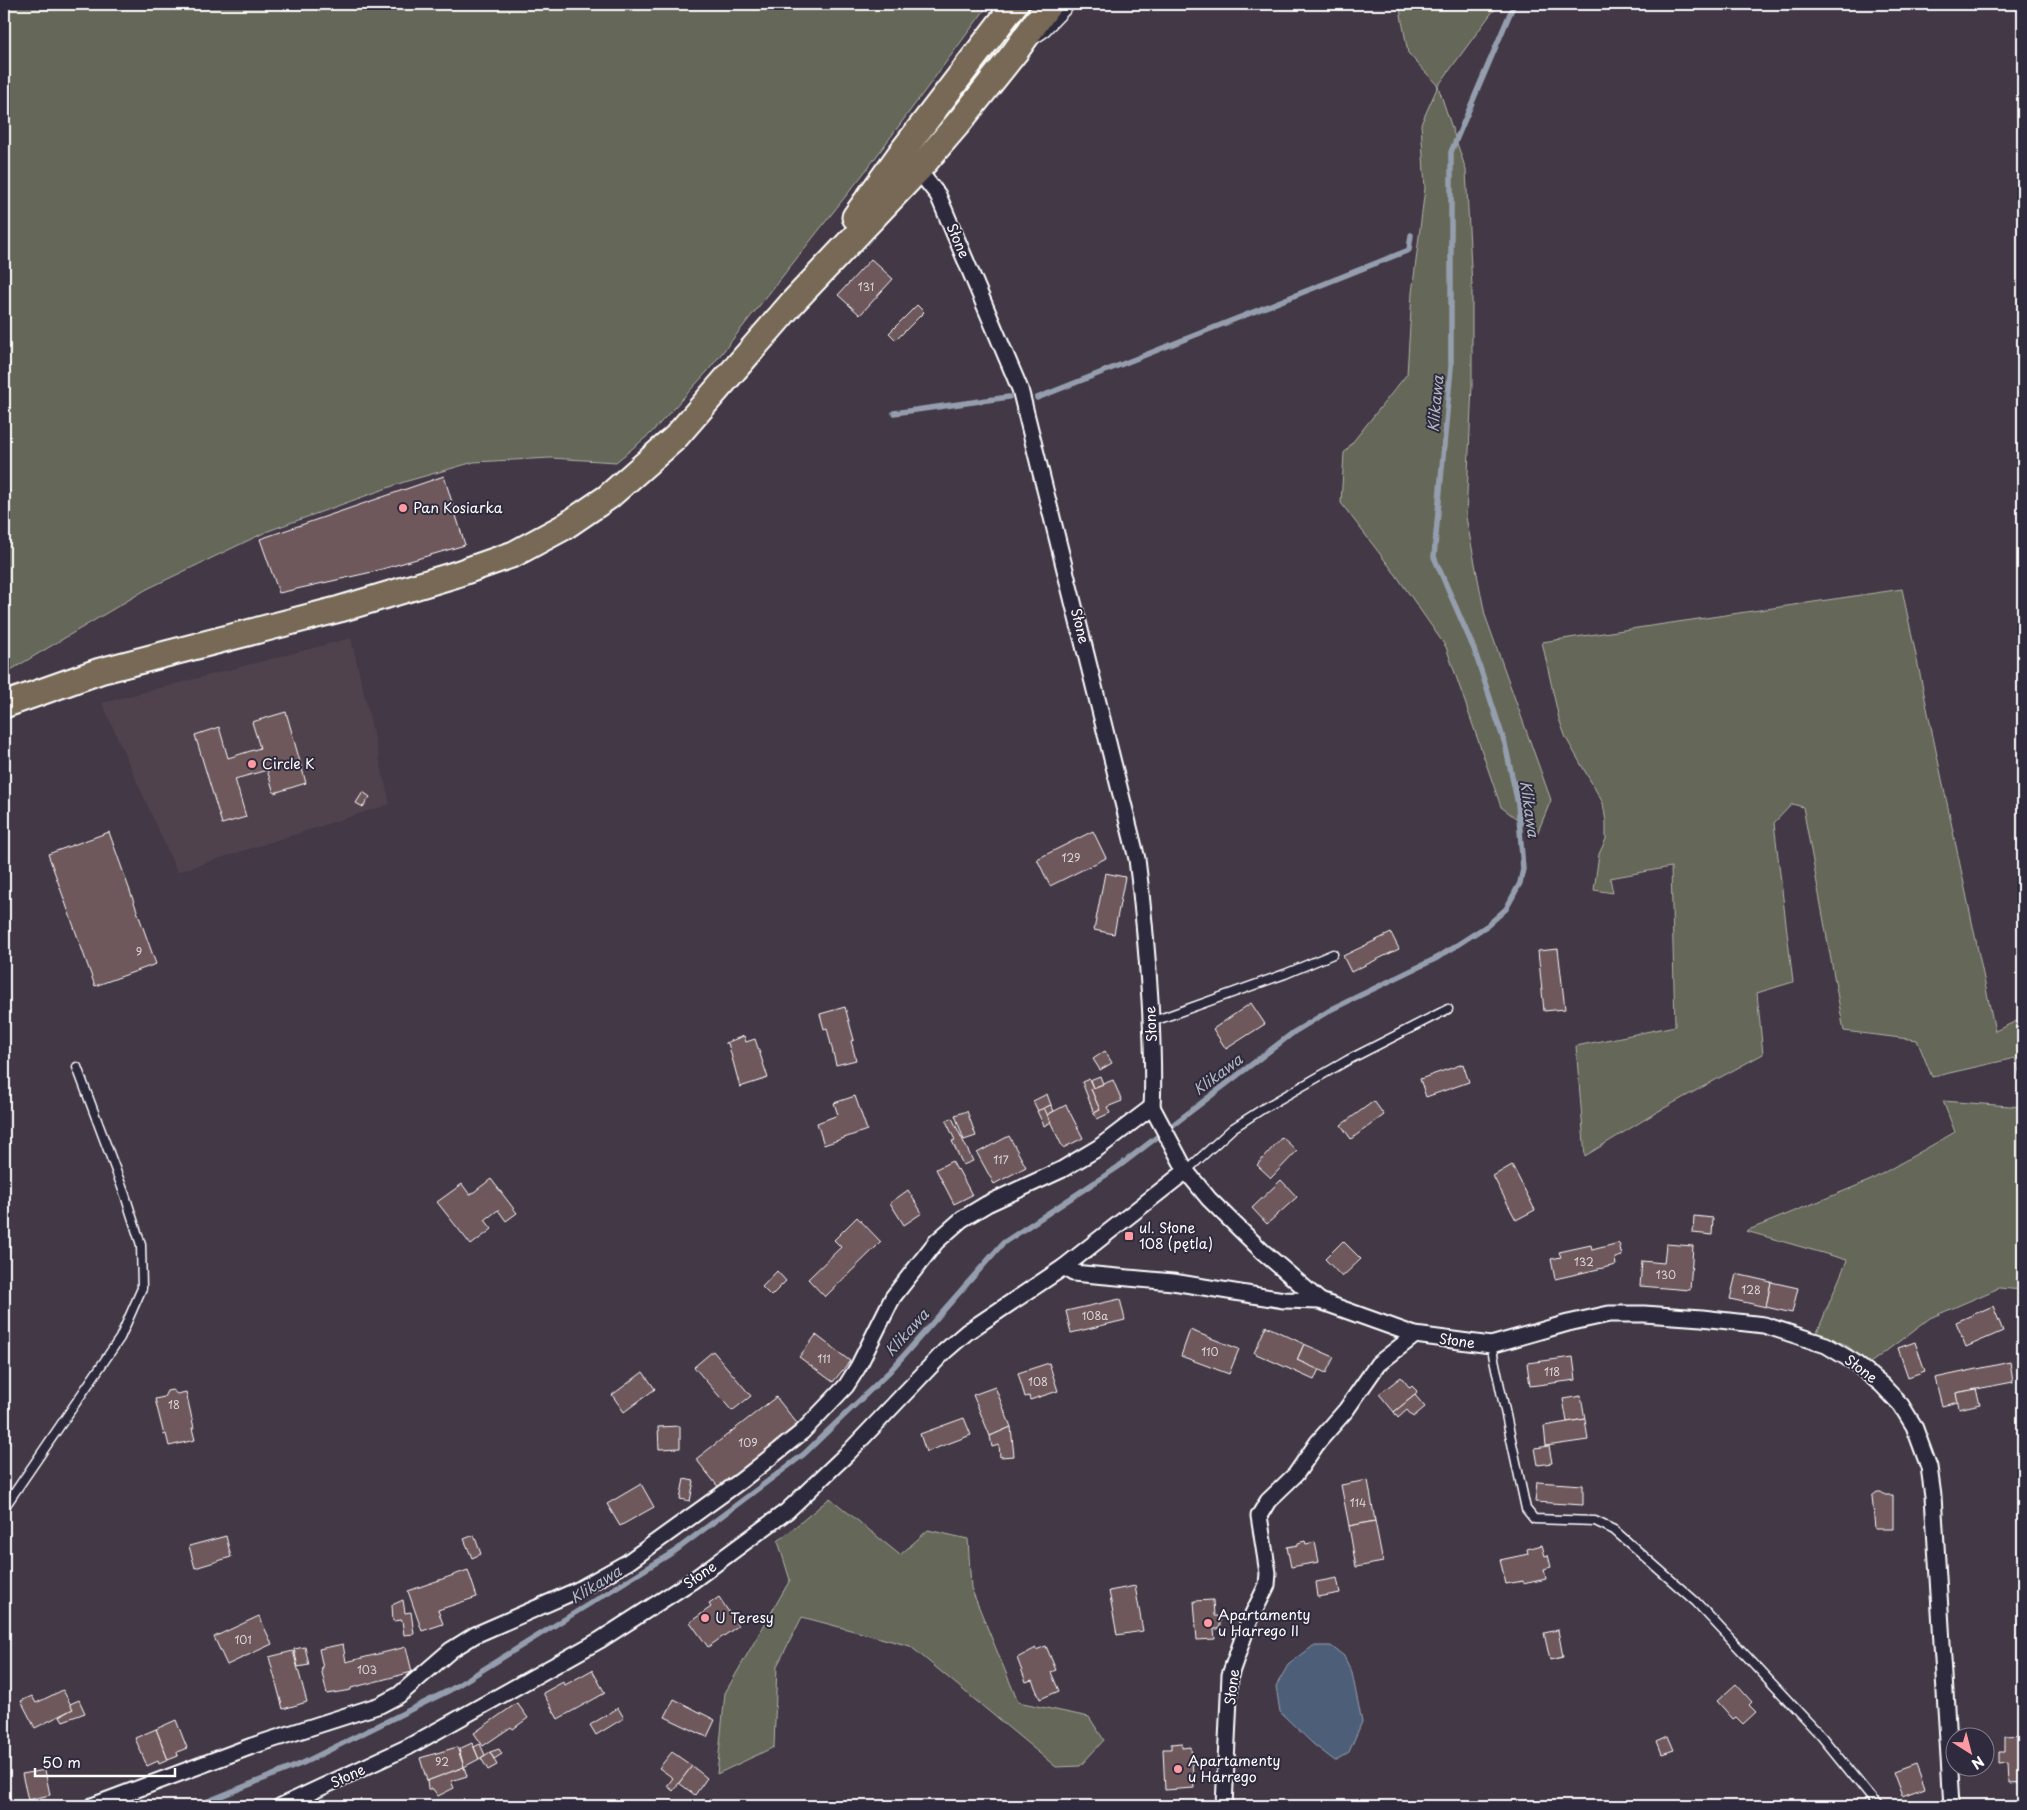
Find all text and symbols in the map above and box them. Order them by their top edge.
street label: Słone [942,220,975,262]
house number: 131 [858,278,874,295]
water label: Klikawa [1421,374,1448,433]
place label: Pan Kosiarka [413,497,503,518]
marker: Pan Kosiarka [397,502,409,514]
street label: Słone [1066,606,1095,646]
place label: Circle K [262,753,315,774]
marker: Circle K [246,758,258,770]
water label: Klikawa [1515,779,1546,839]
house number: 129 [1062,849,1080,866]
house number: 9 [136,943,142,960]
street label: Słone [1139,1005,1162,1043]
water label: Klikawa [1187,1047,1247,1100]
house number: 117 [993,1151,1009,1168]
place label: ul. Słone 108 (pętla) [1139,1217,1213,1254]
marker: ul. Słone 108 (pętla) [1123,1230,1135,1242]
house number: 132 [1574,1253,1594,1270]
house number: 130 [1656,1266,1676,1283]
house number: 128 [1741,1281,1761,1298]
water label: Klikawa [878,1303,934,1361]
house number: 108a [1082,1307,1108,1324]
street label: Słone [1438,1328,1477,1353]
house number: 110 [1201,1343,1219,1360]
street label: Słone [1841,1349,1882,1388]
house number: 111 [817,1350,831,1367]
house number: 118 [1544,1363,1560,1380]
house number: 108 [1028,1373,1048,1390]
house number: 18 [168,1396,180,1413]
house number: 109 [738,1434,758,1451]
house number: 114 [1350,1494,1366,1511]
street label: Słone [679,1556,721,1594]
water label: Klikawa [565,1559,626,1609]
place label: Apartamenty u Harrego II [1218,1604,1310,1641]
place label: U Teresy [715,1607,774,1628]
marker: U Teresy [699,1612,711,1624]
marker: Apartamenty u Harrego II [1202,1617,1214,1629]
house number: 101 [234,1631,252,1648]
house number: 103 [357,1661,377,1678]
street label: Słone [1219,1668,1244,1706]
north arrow [1944,1728,1994,1778]
scale bar [35,1745,175,1777]
text: 50 m [42,1750,81,1773]
place label: Apartamenty u Harrego [1188,1750,1280,1787]
text: N [1967,1751,1989,1775]
house number: 92 [435,1753,449,1770]
street label: Słone [327,1758,369,1793]
marker: Apartamenty u Harrego [1172,1763,1184,1775]

